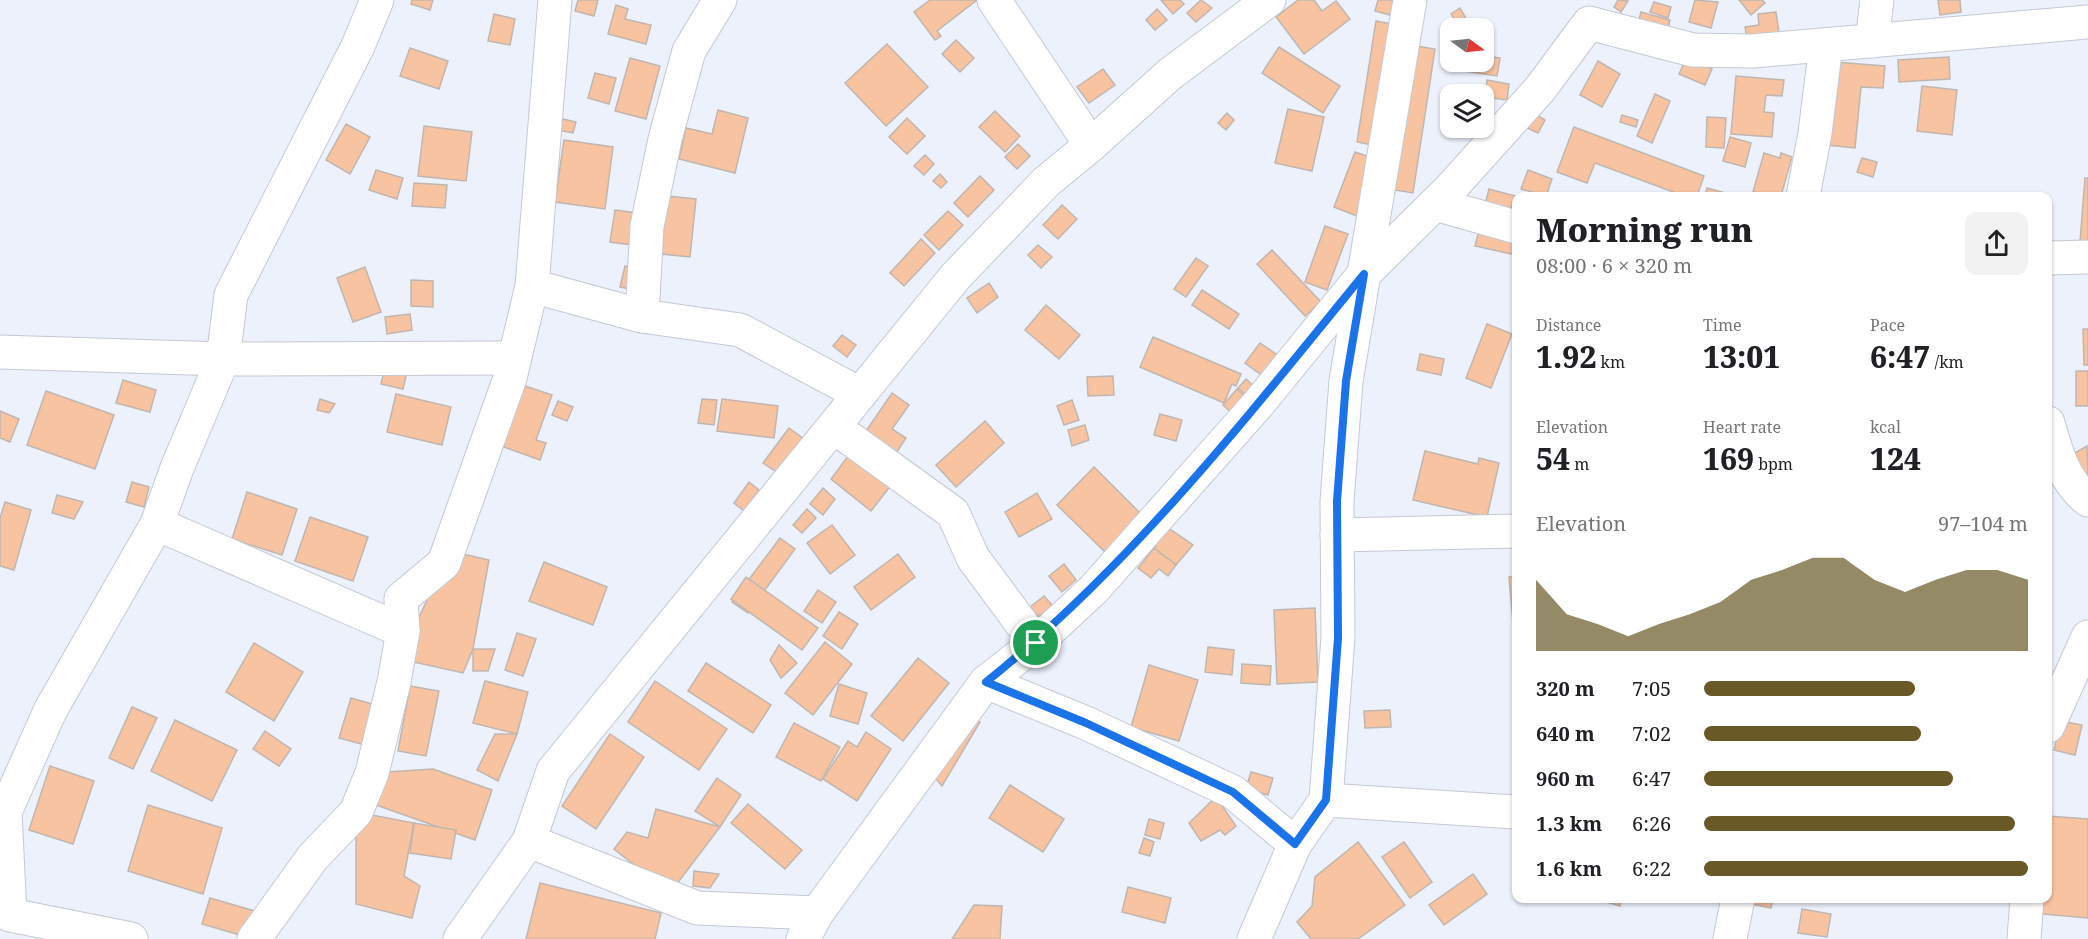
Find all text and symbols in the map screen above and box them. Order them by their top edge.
north arrow [1440,18,1494,72]
map controls [1440,18,1494,138]
button: layers [1440,84,1494,138]
text: Morning run [1536,207,1753,252]
button: share [1965,212,2028,275]
text: 08:00 · 6 × 320 m [1536,252,1692,279]
text: Distance [1536,314,1601,336]
text: Time [1703,314,1742,336]
text: Pace [1870,314,1905,336]
text: 1.92 [1536,336,1596,377]
text: 13:01 [1703,336,1780,377]
text: 6:47 [1870,336,1930,377]
text: km [1596,351,1625,373]
text: /km [1930,351,1964,373]
text: Elevation [1536,416,1608,438]
text: Heart rate [1703,416,1781,438]
text: kcal [1870,416,1901,438]
text: 54 [1536,438,1570,479]
text: 169 [1703,438,1754,479]
text: 124 [1870,438,1921,479]
text: m [1570,453,1589,475]
text: bpm [1754,453,1793,475]
text: Elevation [1536,510,1626,537]
text: 97–104 m [1938,510,2028,537]
pin [1010,617,1061,668]
icon: arrive [1019,626,1052,659]
text: 320 m [1536,675,1595,702]
text: 7:05 [1632,675,1671,702]
text: 640 m [1536,720,1595,747]
text: 7:02 [1632,720,1671,747]
text: 960 m [1536,765,1595,792]
text: 6:47 [1632,765,1671,792]
text: 1.3 km [1536,810,1602,837]
text: 6:26 [1632,810,1671,837]
text: 1.6 km [1536,855,1602,882]
text: 6:22 [1632,855,1671,882]

